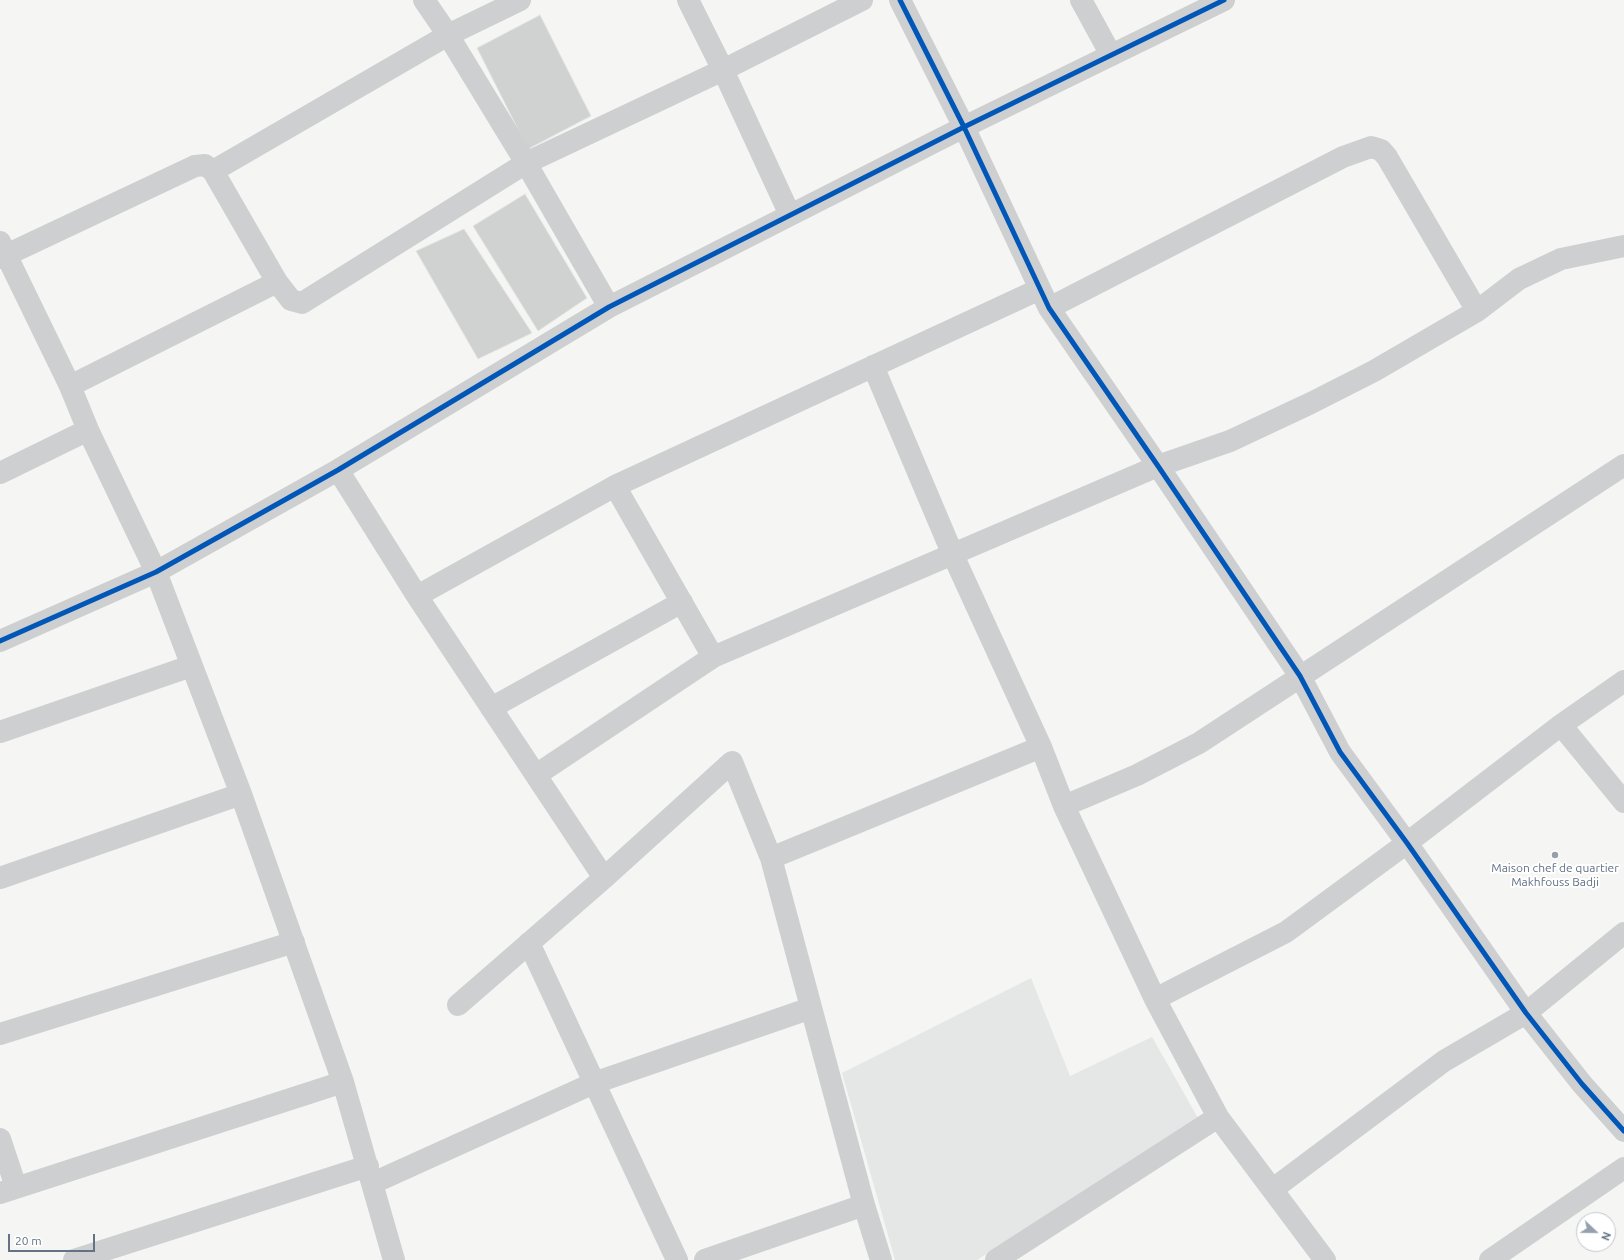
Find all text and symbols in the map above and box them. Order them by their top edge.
marker: Maison chef de quartier Makhfouss Badji [1550,850,1560,860]
place label: Maison chef de quartier Makhfouss Badji [1491,861,1619,889]
north arrow [1576,1212,1616,1252]
scale bar [10,1226,97,1252]
text: N [1599,1230,1613,1242]
text: 20 m [15,1234,42,1247]

